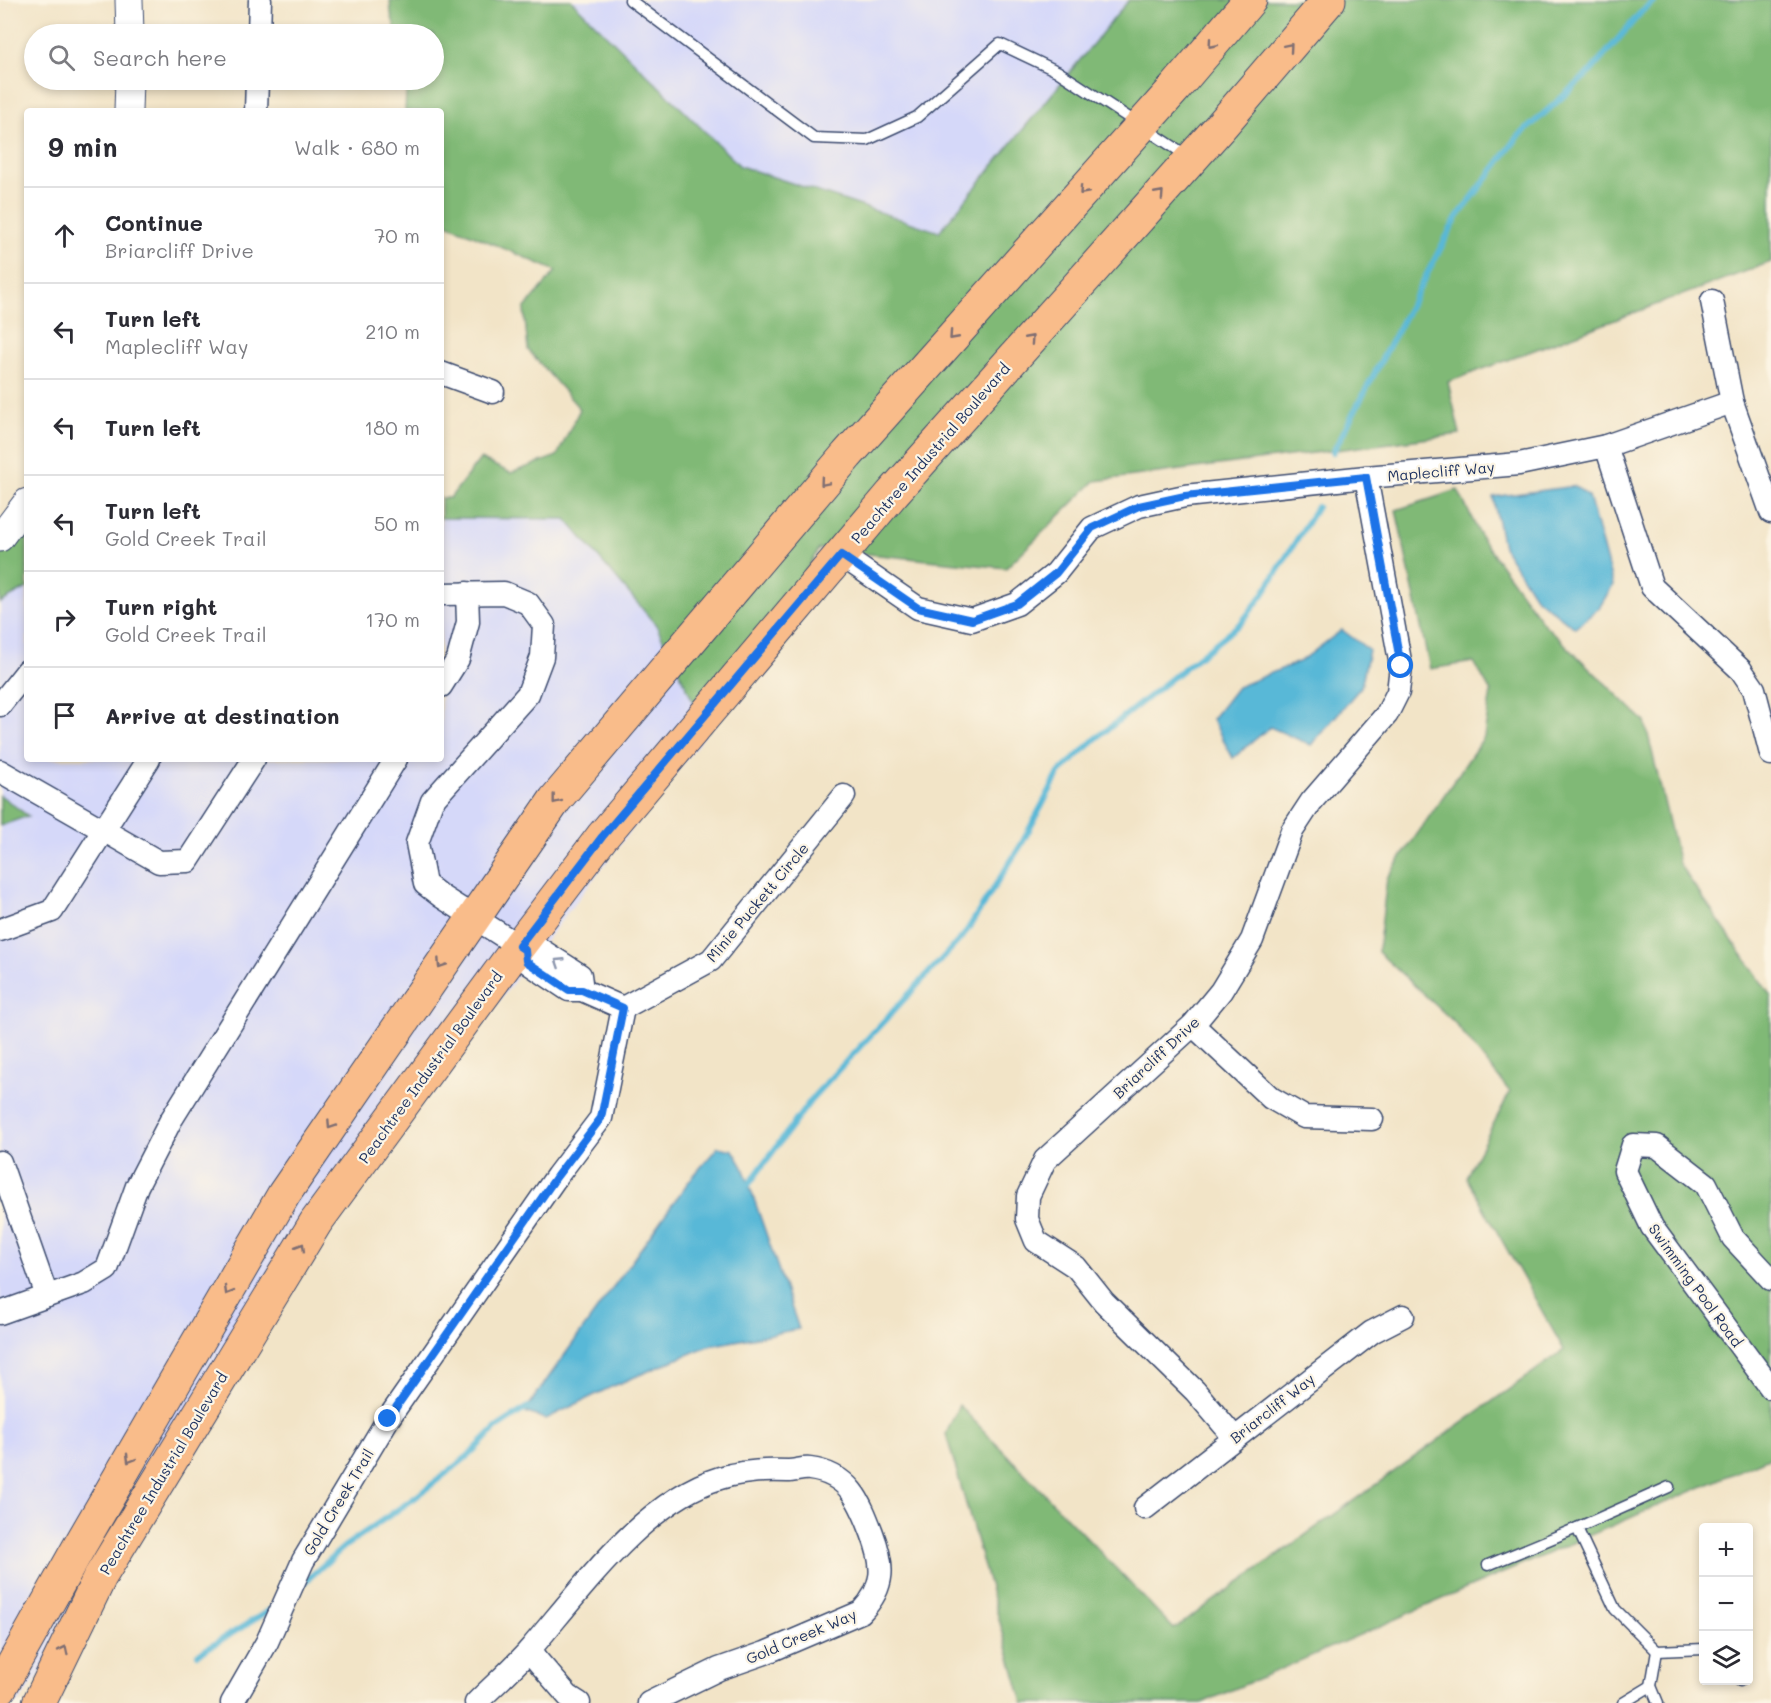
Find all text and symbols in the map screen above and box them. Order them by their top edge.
search box [24,24,444,90]
one-way arrow [1209,37,1220,48]
icon: search [45,41,78,74]
text: Search here [93,43,227,72]
one-way arrow [1281,43,1292,54]
text: 9 min [48,130,117,164]
text: Walk · 680 m [294,134,420,160]
one-way arrow [1079,184,1090,195]
one-way arrow [1153,190,1164,201]
text: Continue [105,208,203,237]
icon: ahead [48,219,81,252]
text: 70 m [374,222,420,248]
text: Briarcliff Drive [105,237,254,263]
text: Turn left [105,304,201,333]
icon: left [48,315,81,348]
text: 210 m [365,318,420,344]
one-way arrow [949,329,960,340]
text: Maplecliff Way [105,333,248,359]
one-way arrow [1023,336,1034,346]
street label: Peachtree Industrial Boulevard [846,359,1014,547]
icon: left [48,411,81,444]
text: Turn left [105,413,201,442]
text: 180 m [364,414,420,440]
street label: Maplecliff Way [1387,456,1496,486]
one-way arrow [820,475,831,486]
text: Turn left [105,496,201,525]
icon: left [48,507,81,540]
text: 50 m [374,510,420,536]
text: Gold Creek Trail [105,525,267,551]
text: Turn right [105,592,217,621]
icon: right [48,603,81,636]
text: 170 m [365,606,420,632]
text: Gold Creek Trail [105,621,267,647]
route start [1387,652,1413,678]
icon: arrive [48,699,81,732]
text: Arrive at destination [105,701,340,730]
one-way arrow [552,794,563,805]
street label: Minie Puckett Circle [701,838,813,966]
one-way arrow [437,958,448,969]
one-way arrow [555,958,566,969]
street label: Peachtree Industrial Boulevard [353,967,507,1167]
street label: Briarcliff Drive [1108,1012,1204,1102]
one-way arrow [327,1119,338,1130]
street label: Swimming Pool Road [1644,1219,1748,1351]
one-way arrow [293,1243,305,1253]
one-way arrow [223,1284,235,1295]
street label: Peachtree Industrial Boulevard [94,1368,232,1578]
street label: Briarcliff Way [1226,1369,1319,1447]
route end [374,1405,400,1431]
street label: Gold Creek Trail [298,1445,378,1559]
one-way arrow [125,1453,137,1463]
map controls [1699,1523,1753,1685]
button: + [1699,1523,1753,1577]
button: − [1699,1577,1753,1631]
street label: Gold Creek Way [743,1604,859,1668]
button: layers [1699,1631,1753,1685]
one-way arrow [57,1646,69,1657]

